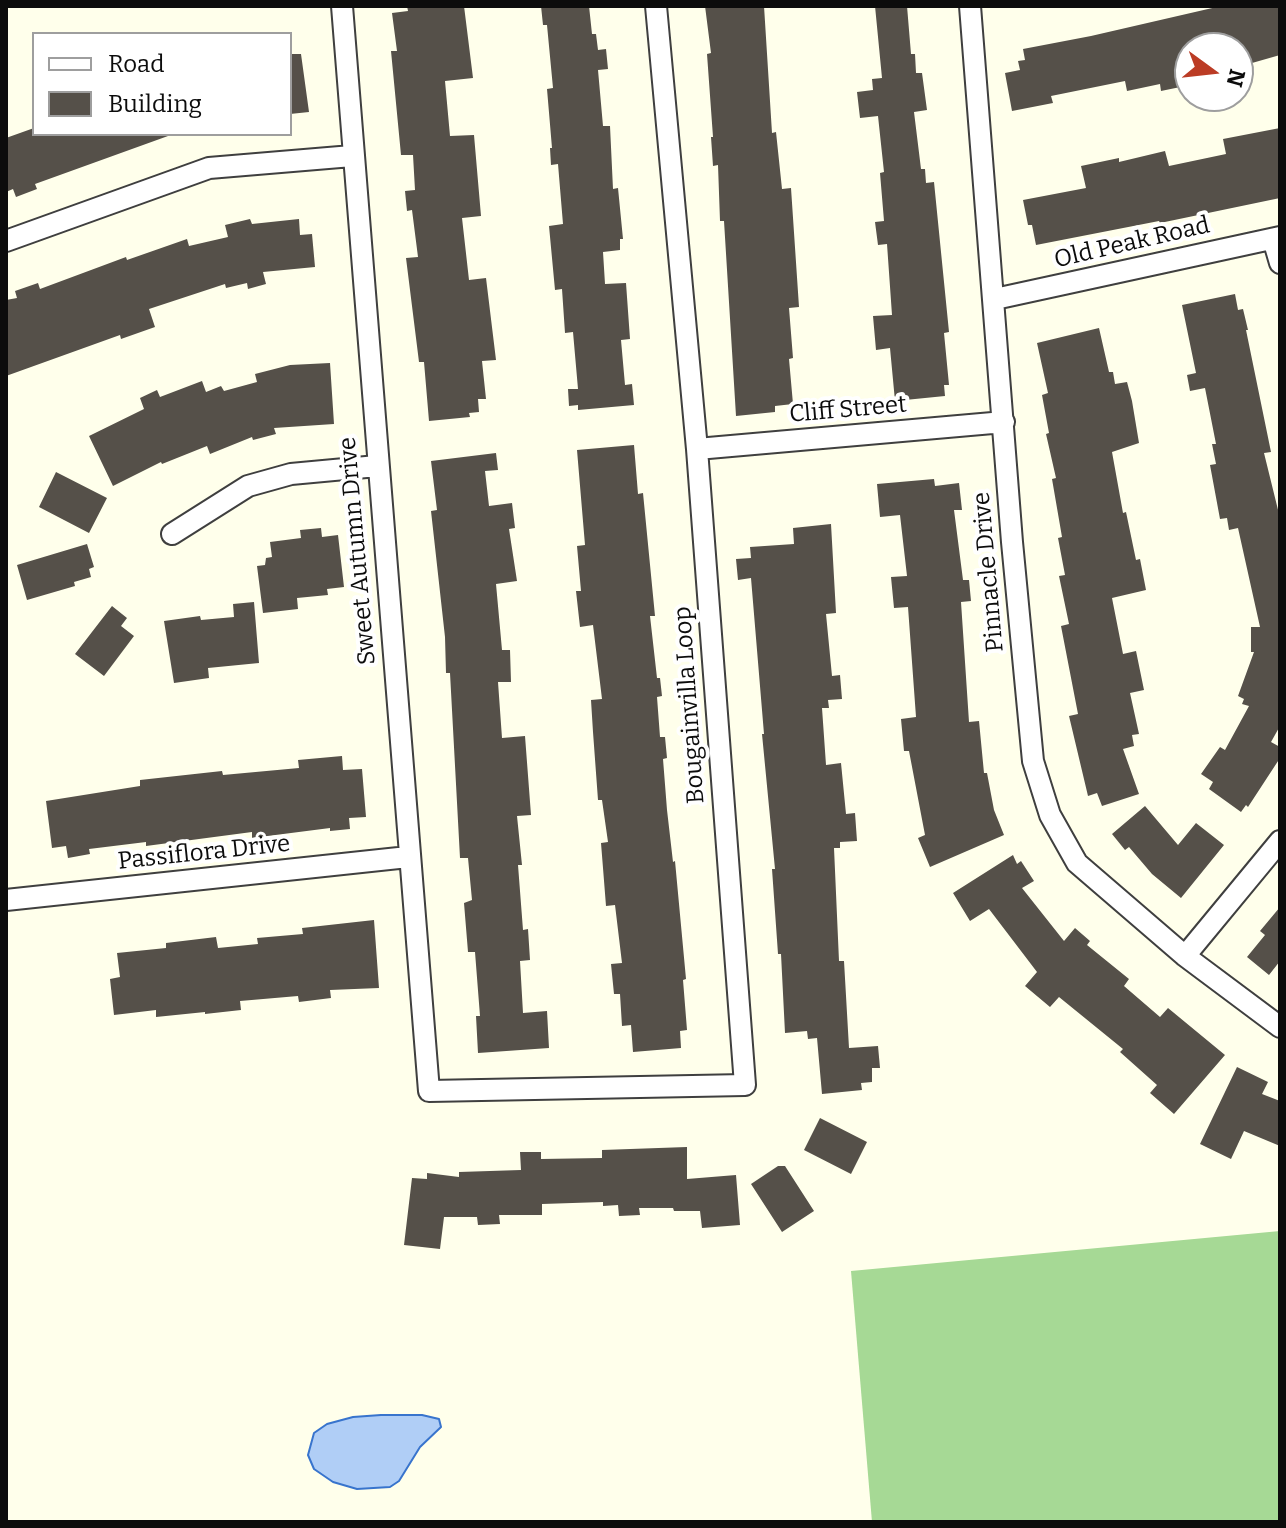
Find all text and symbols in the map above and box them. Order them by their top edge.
legend [32,32,292,136]
north arrow [1174,32,1254,112]
text: Road [108,50,164,78]
text: N [1220,66,1251,90]
text: Building [108,90,202,118]
street label: Old Peak Road [1051,211,1213,275]
street label: Cliff Street [788,391,908,429]
street label: Sweet Autumn Drive [334,436,382,666]
street label: Pinnacle Drive [968,491,1010,653]
street label: Bougainvilla Loop [669,605,711,805]
street label: Passiflora Drive [116,830,292,876]

